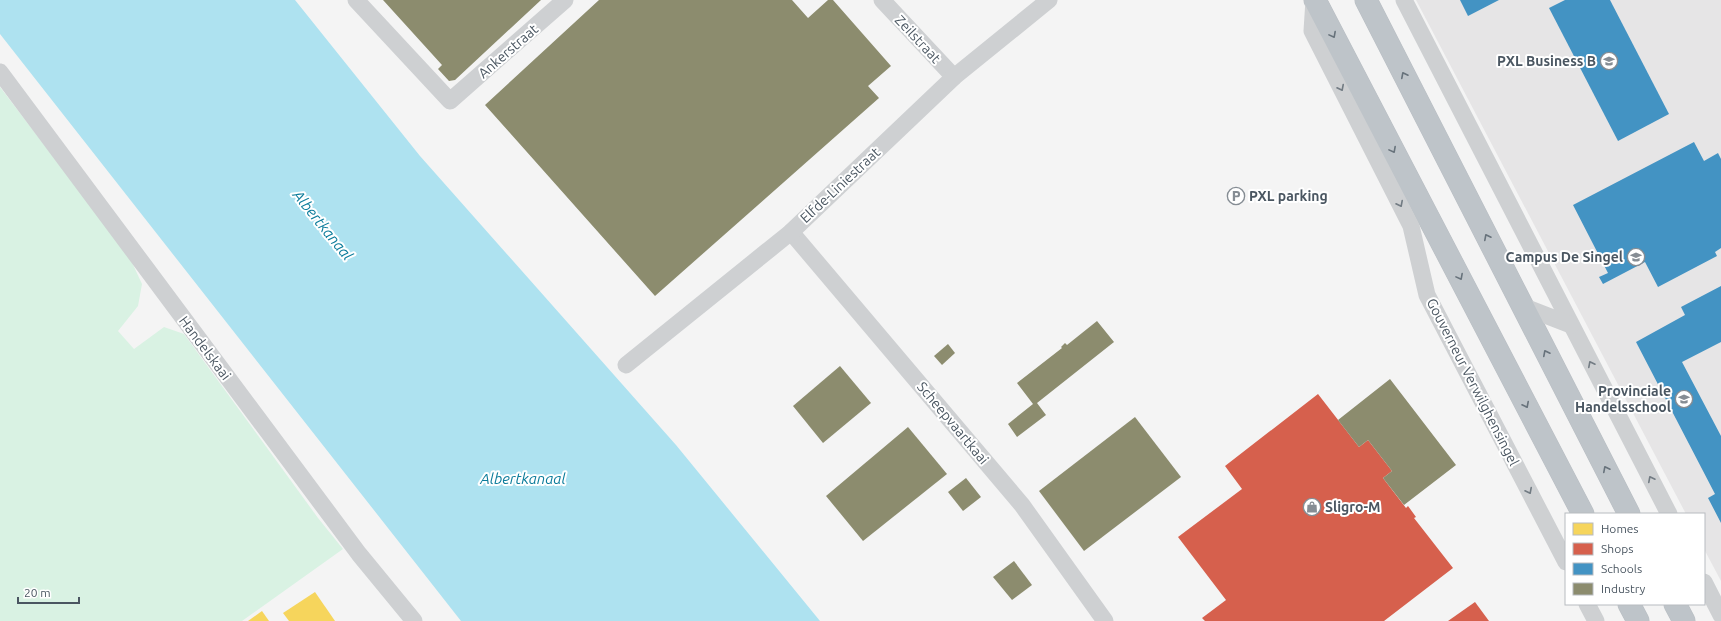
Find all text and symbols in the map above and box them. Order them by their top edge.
street label: Zeilstraat [892,12,944,67]
street label: Ankerstraat [475,20,541,81]
one-way arrow [1328,30,1336,38]
school or university icon: PXL Business B [1599,51,1619,71]
place label: PXL Business B [1497,53,1596,69]
one-way arrow [1401,71,1409,79]
one-way arrow [1336,84,1344,91]
street label: Elfde-Liniestraat [797,144,884,226]
one-way arrow [1388,146,1396,153]
water label: Albertkanaal [289,186,357,264]
parking icon: PXL parking [1226,186,1246,206]
place label: PXL parking [1249,188,1328,204]
one-way arrow [1395,200,1403,207]
one-way arrow [1484,234,1492,242]
school or university icon: Campus De Singel [1626,247,1646,267]
place label: Campus De Singel [1506,249,1623,265]
one-way arrow [1455,273,1462,281]
street label: Gouverneur Verwilghensingel [1424,296,1522,469]
street label: Handelskaai [176,313,234,383]
one-way arrow [1543,350,1551,357]
one-way arrow [1588,361,1596,368]
street label: Scheepvaartkaai [914,379,992,467]
place label: Provinciale Handelsschool [1575,383,1671,415]
school or university icon: Provinciale Handelsschool [1674,389,1694,409]
one-way arrow [1522,401,1529,408]
one-way arrow [1603,465,1611,473]
water label: Albertkanaal [479,470,566,487]
one-way arrow [1648,476,1656,484]
one-way arrow [1524,487,1532,494]
shop icon: Sligro-M [1302,497,1322,517]
place label: Sligro-M [1325,499,1381,515]
legend [1565,513,1705,605]
text: Homes [1601,522,1639,535]
text: Shops [1601,542,1633,555]
text: Schools [1601,562,1642,575]
scale bar [18,579,79,605]
text: Industry [1601,582,1646,595]
text: 20 m [24,586,51,599]

